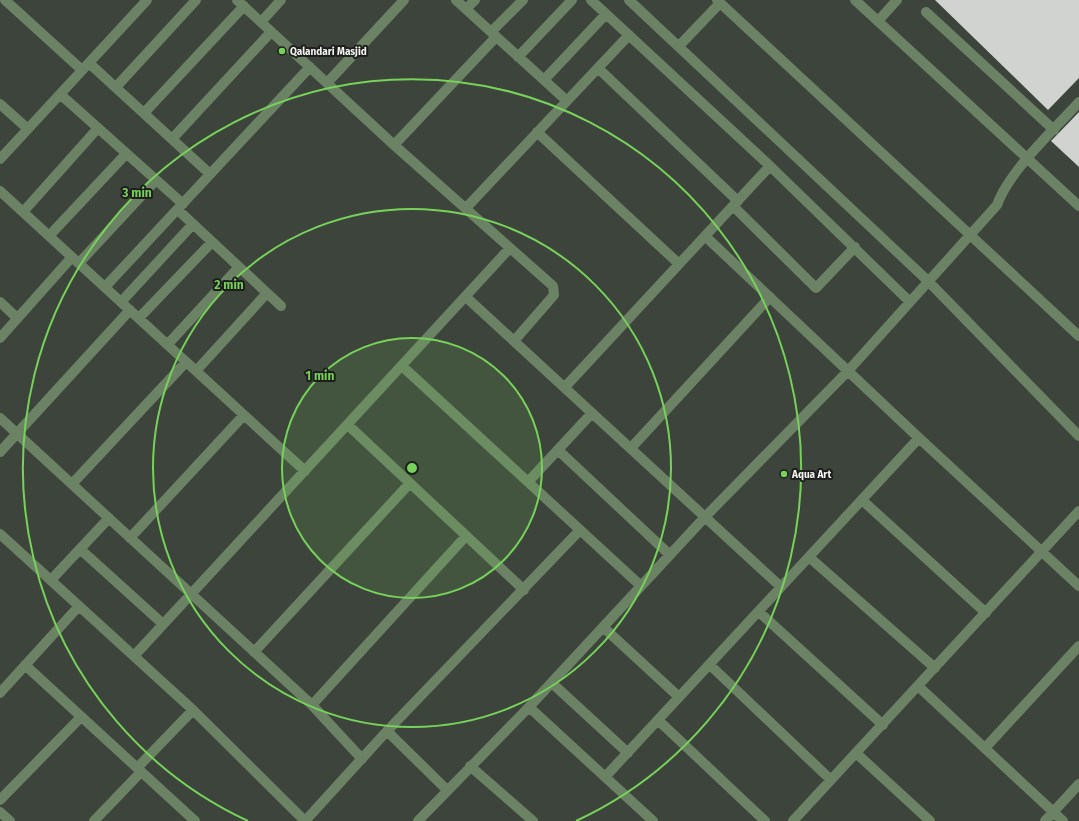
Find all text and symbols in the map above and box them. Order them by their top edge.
marker: Qalandari Masjid [277,46,287,56]
place label: Qalandari Masjid [290,46,367,58]
text: 3 min [121,186,152,200]
text: 2 min [214,278,244,292]
text: 1 min [306,369,334,383]
centre of rings [405,461,419,475]
marker: Aqua Art [779,469,789,479]
place label: Aqua Art [791,469,831,481]

